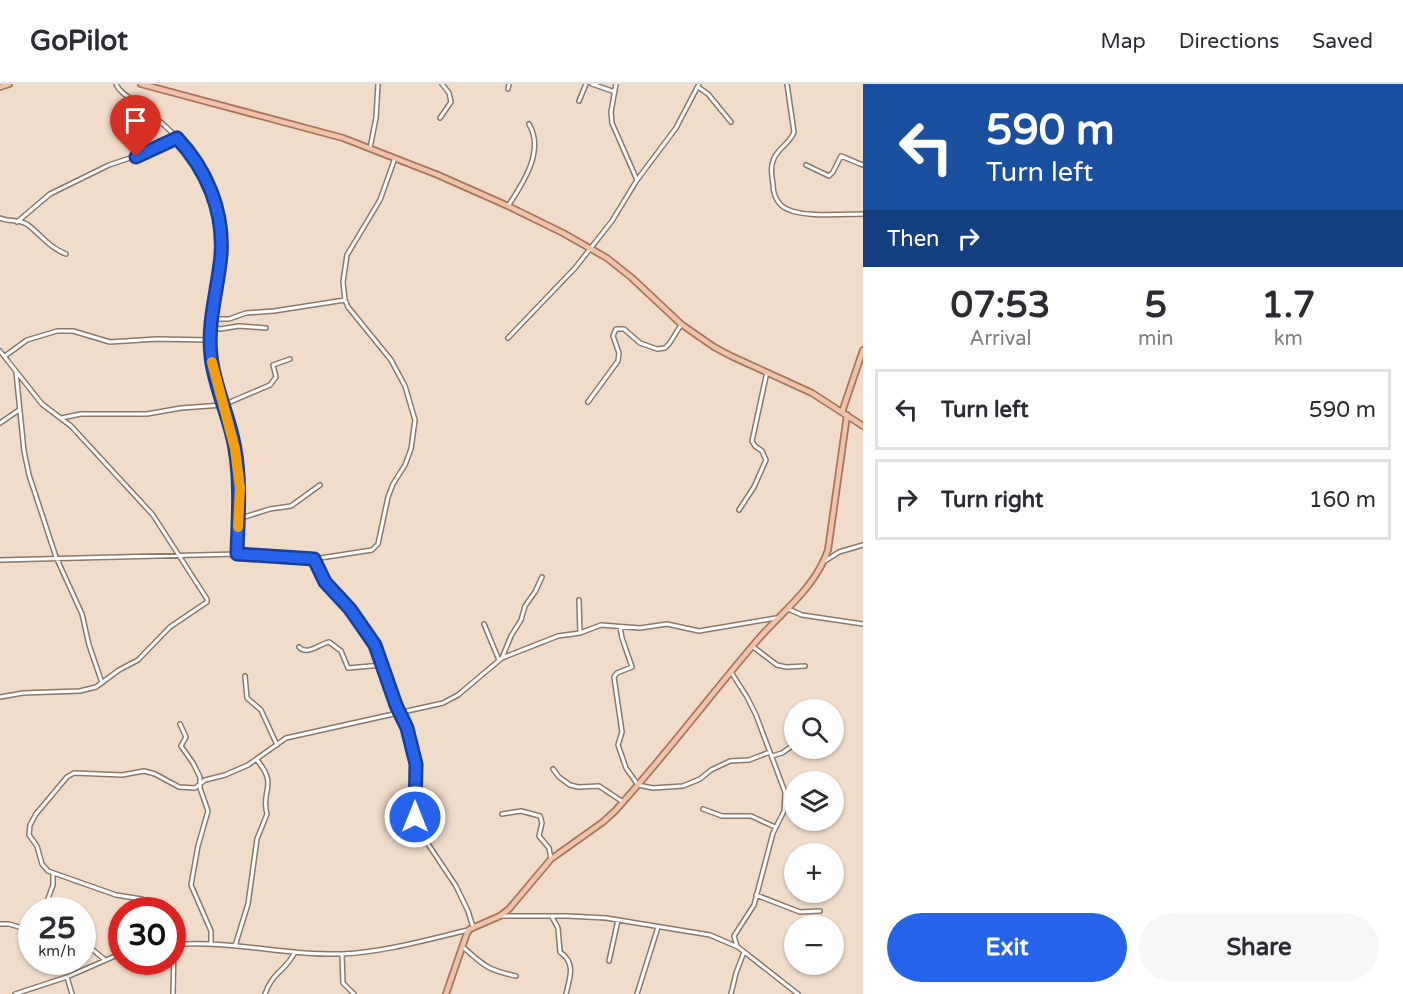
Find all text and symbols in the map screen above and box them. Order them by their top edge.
text: GoPilot [30,24,128,58]
text: Map [1100,29,1146,54]
text: Directions [1179,29,1279,54]
text: Saved [1312,29,1373,54]
pin [110,95,161,157]
icon: arrive [119,104,152,137]
text: 590 m [986,105,1115,156]
icon: left [887,108,965,186]
text: Turn left [986,156,1093,189]
icon: right [952,222,985,255]
text: Then [887,226,940,252]
text: 07:53 [951,284,1050,327]
text: 5 [1144,284,1167,327]
text: 1.7 [1261,284,1315,327]
text: Arrival [970,327,1031,351]
text: min [1138,327,1174,351]
text: km [1274,327,1303,351]
icon: left [890,393,923,426]
text: Turn left [941,397,1029,423]
text: 590 m [1309,397,1376,423]
icon: right [890,483,923,516]
text: Turn right [941,487,1043,513]
text: 160 m [1309,487,1376,513]
map controls [784,699,844,975]
button: search [784,699,844,759]
button: layers [784,771,844,831]
position arrow [383,785,447,849]
button: + [784,843,844,903]
speed limit sign: 30 [108,897,186,975]
text: 25 [38,910,76,947]
button: Exit [887,913,1127,982]
button: Share [1139,913,1379,982]
button: − [784,915,844,975]
text: km/h [38,942,76,960]

